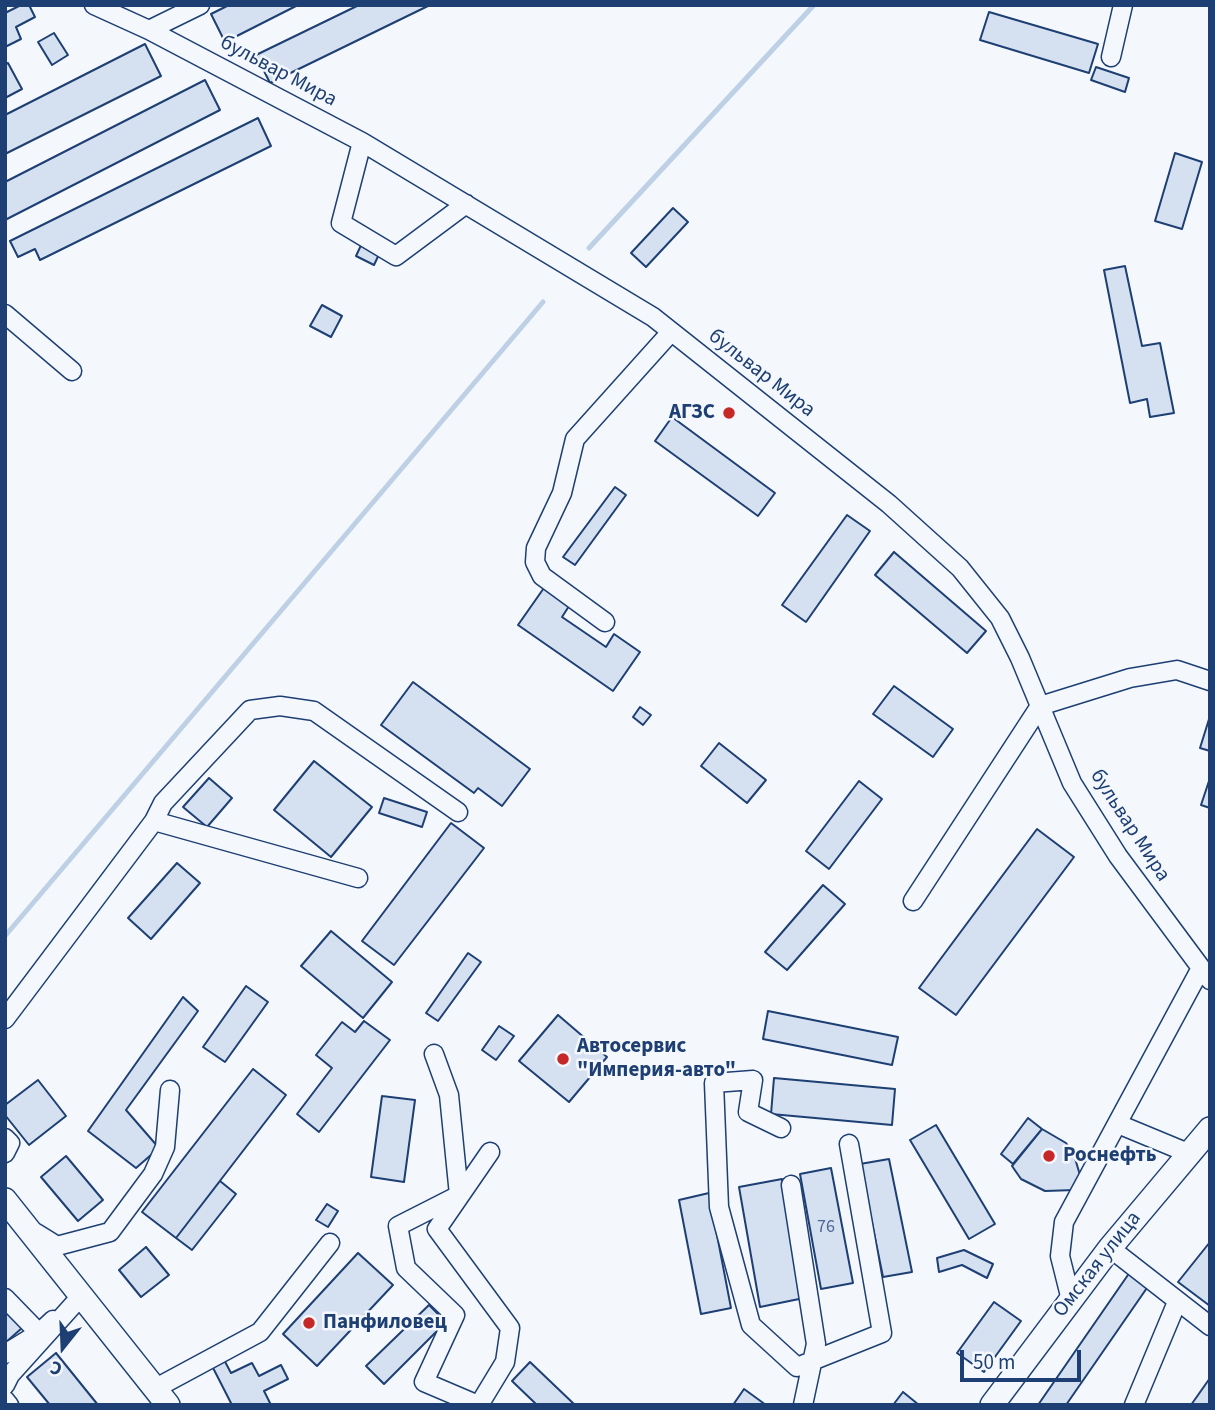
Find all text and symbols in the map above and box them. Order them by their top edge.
street label: бульвар Мира [215,31,341,113]
street label: бульвар Мира [703,324,819,424]
place label: АГЗС [669,400,715,426]
marker: АГЗС [721,405,737,421]
street label: бульвар Мира [1083,765,1175,887]
place label: Автосервис "Империя-авто" [577,1034,736,1084]
marker: Автосервис "Империя-авто" [555,1051,571,1067]
place label: Роснефть [1063,1143,1157,1169]
marker: Роснефть [1041,1148,1057,1164]
street label: Омская улица [1049,1207,1147,1323]
house number: 76 [817,1217,835,1239]
place label: Панфиловец [323,1310,447,1336]
north arrow [28,1312,98,1382]
marker: Панфиловец [301,1315,317,1331]
scale bar [963,1336,1084,1380]
text: 50 m [973,1347,1015,1377]
text: С [47,1353,66,1382]

